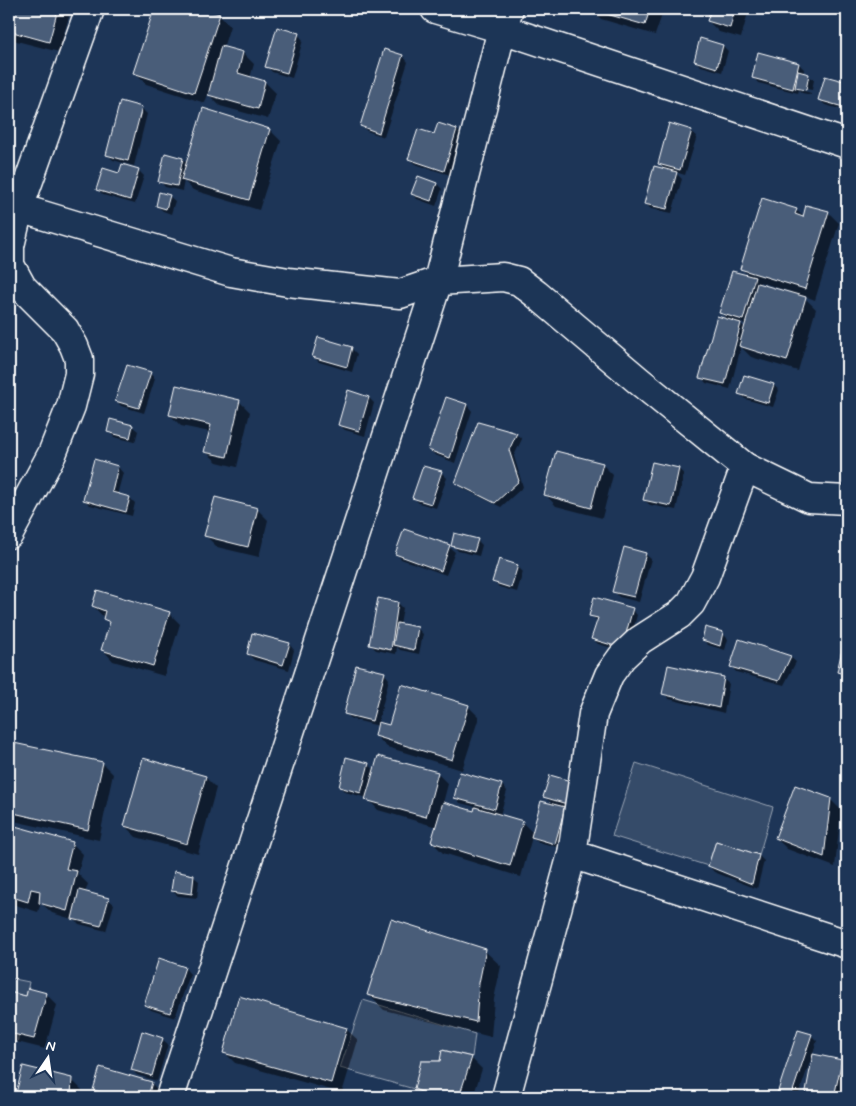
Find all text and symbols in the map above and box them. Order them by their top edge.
north arrow [22,1034,72,1084]
text: N [44,1036,57,1056]

